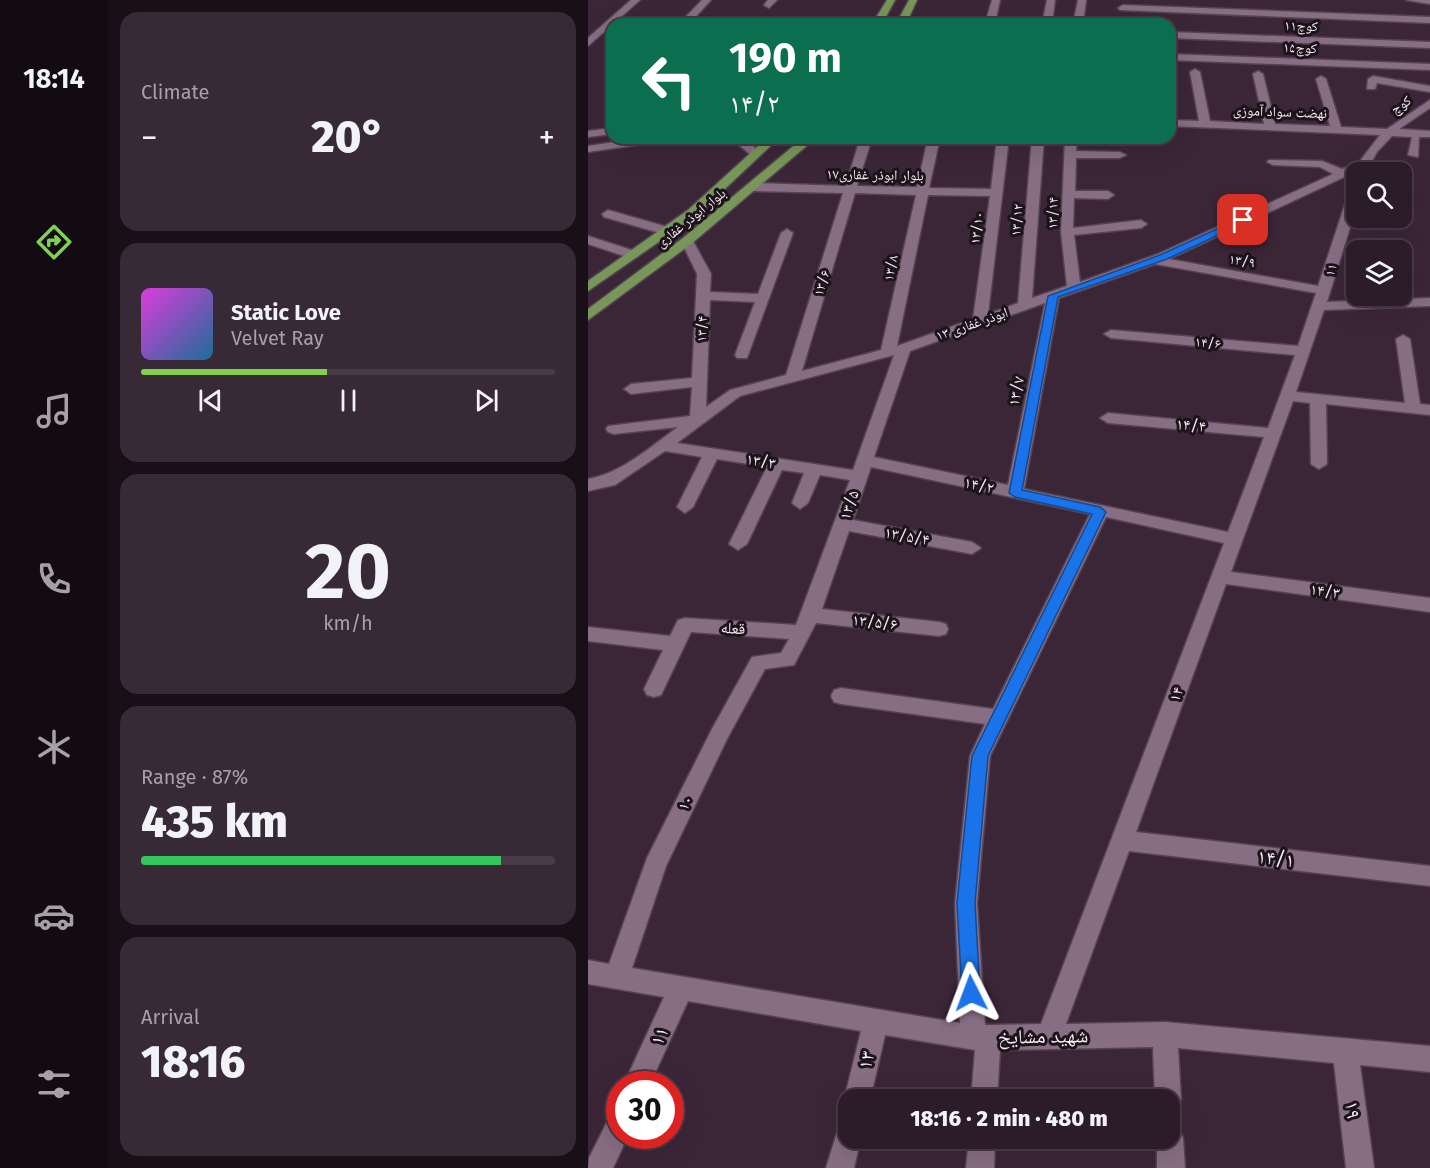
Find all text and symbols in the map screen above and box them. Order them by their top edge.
street label: ۱۱کوچ [1284,17,1318,36]
text: 190 m [729,33,842,83]
street label: ۱۵کوچ [1283,39,1317,58]
icon: left [630,42,708,120]
text: 18:14 [23,63,85,95]
text: Climate [141,80,209,104]
text: ۱۴/۲ [729,88,779,120]
street label: کوچ [1387,92,1415,119]
street label: نهضت سواد آموزی [1233,102,1327,122]
text: 20° [311,110,385,164]
text: − [141,118,158,158]
text: + [539,118,555,158]
map controls [1346,162,1412,306]
button: search [1346,162,1412,228]
street label: بلوار ابوذر غفاری۱۷ [826,166,924,184]
street label: بلوار ابوذر غفاری [653,185,729,251]
pin [1217,194,1268,245]
street label: ۱۳/۱۴ [1044,197,1062,229]
street label: ۱۳/۱۲ [1007,203,1027,237]
icon: arrive [1226,203,1259,236]
street label: ۱۳/۱۰ [967,211,987,245]
icon: directions [33,221,75,263]
button: layers [1346,240,1412,306]
street label: ۱۳/۹ [1228,250,1256,272]
street label: ۱۳/۸ [880,253,902,283]
street label: ۱۱ [1321,262,1341,278]
street label: ۱۳/۶ [810,268,834,298]
text: Static Love [231,299,341,326]
street label: ۱۳ ابوذر غفاری [934,304,1010,344]
street label: ۱۳/۴ [693,316,711,342]
text: Velvet Ray [231,326,324,350]
street label: ۱۴/۶ [1194,333,1222,353]
street label: ۱۳/۷ [1004,375,1028,407]
icon: previous [194,384,227,417]
icon: pause [332,384,365,417]
icon: next [470,384,503,417]
icon: music [33,390,75,432]
street label: ۱۴/۴ [1175,414,1207,436]
street label: ۱۳/۳ [745,449,777,473]
street label: ۱۴/۲ [962,473,996,497]
street label: ۱۳/۵ [835,488,863,522]
street label: ۱۳/۵/۴ [883,523,931,549]
text: 20 [305,525,391,619]
icon: phone [33,558,75,600]
street label: ۱۴/۳ [1309,580,1341,602]
street label: ۱۳/۵/۶ [851,610,899,634]
text: km/h [323,611,373,635]
street label: قعله [720,618,746,638]
street label: ۱۴ [1165,684,1187,704]
icon: climate [33,726,75,768]
text: Range · 87% [141,765,248,789]
street label: ۱۰ [673,792,697,814]
text: 435 km [141,795,288,849]
street label: ۱۴/۱ [1256,844,1296,872]
icon: car [33,895,75,937]
position arrow [939,961,1003,1025]
text: Arrival [141,1005,200,1029]
street label: ۱۱ [644,1023,674,1049]
street label: شهید مشایخ [998,1023,1088,1050]
text: 18:16 [141,1035,245,1089]
street label: ۱۳ [852,1049,880,1071]
icon: filters [33,1063,75,1105]
speed limit sign: 30 [606,1071,684,1149]
street label: ۱۹ [1340,1100,1366,1120]
text: 18:16 · 2 min · 480 m [910,1105,1108,1132]

